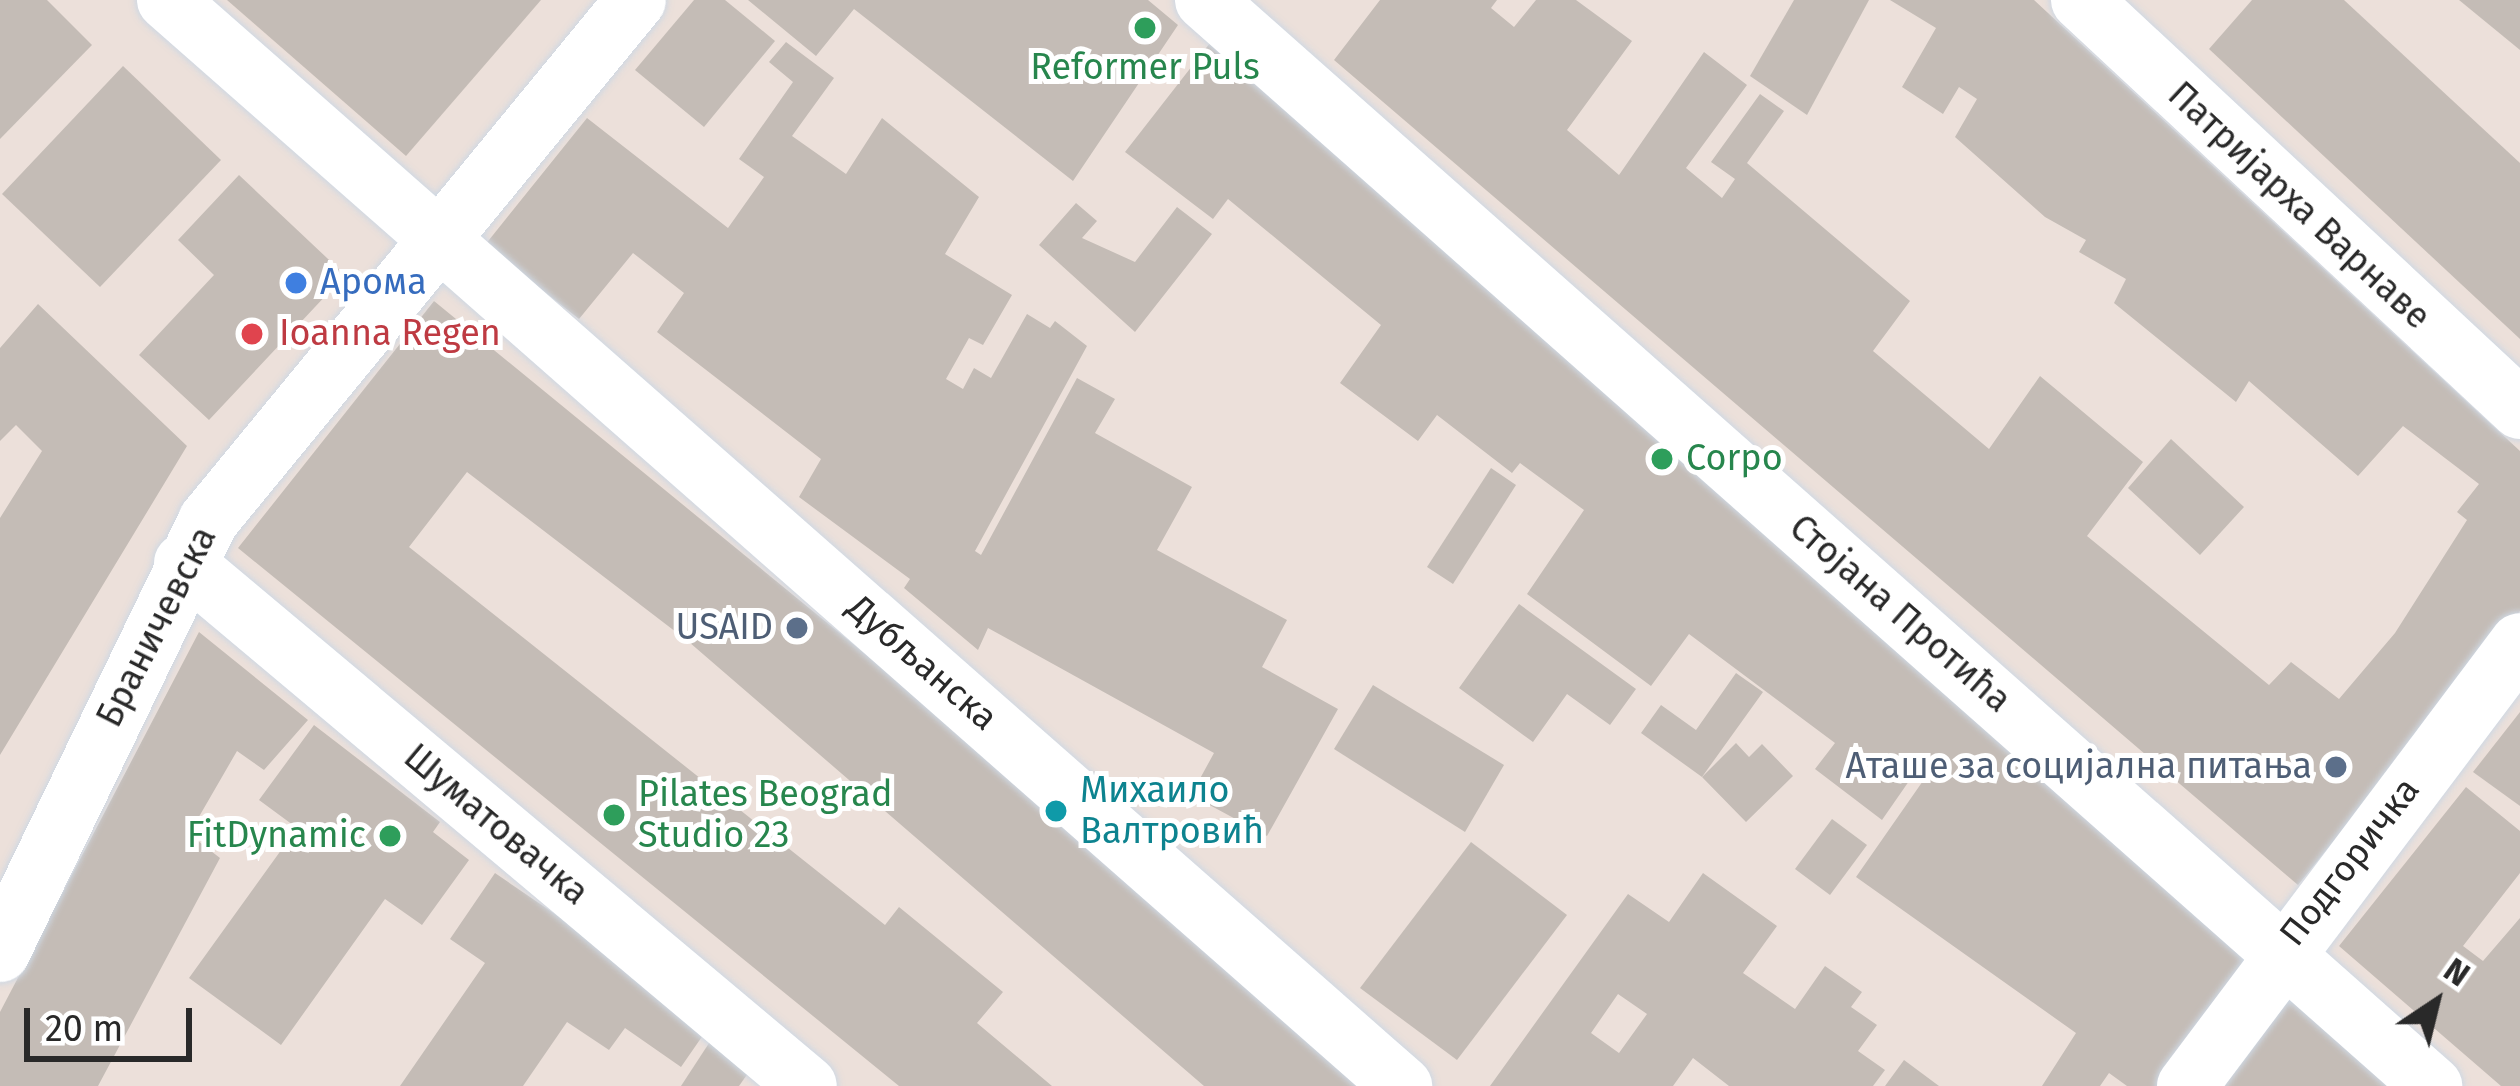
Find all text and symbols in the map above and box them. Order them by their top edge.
marker: Reformer Puls [1132,15,1158,41]
place label: Reformer Puls [1030,46,1260,90]
street label: Патријарха Варнаве [2159,73,2439,339]
place label: Арома [320,261,427,305]
marker: Арома [283,270,309,296]
place label: Ioanna Regen [279,312,501,356]
marker: Ioanna Regen [236,318,268,350]
place label: Corpo [1686,437,1783,481]
marker: Corpo [1649,446,1675,472]
street label: Стојана Протића [1780,506,2020,722]
street label: Браничевска [88,520,226,734]
street label: Дубљанска [838,586,1006,740]
place label: USAID [676,606,773,650]
marker: USAID [784,615,810,641]
street label: Шуматовачка [395,735,597,915]
place label: Аташе за социјална питања [1846,745,2312,789]
marker: Аташе за социјална питања [2323,754,2349,780]
place label: Михаило Валтровић [1080,768,1264,853]
street label: Подгоричка [2271,769,2429,955]
place label: Pilates Beograd Studio 23 [638,772,892,857]
marker: Михаило Валтровић [1043,798,1069,824]
marker: Pilates Beograd Studio 23 [601,802,627,828]
place label: FitDynamic [187,814,366,858]
marker: FitDynamic [377,823,403,849]
north arrow [2376,942,2496,1062]
text: N [2436,950,2477,995]
scale bar [30,984,198,1058]
text: 20 m [45,1007,123,1051]

